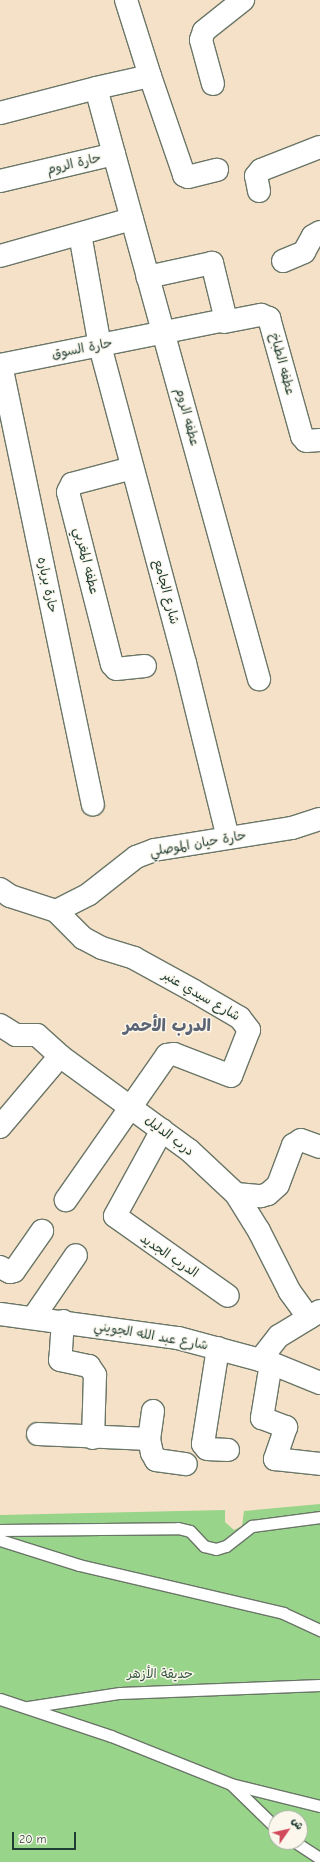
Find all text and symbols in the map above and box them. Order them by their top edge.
street label: حارة الروم [45,150,103,178]
street label: عطفه الطباخ [266,331,298,397]
street label: حارة السوق [50,335,114,363]
street label: عطفه الروم [172,386,202,448]
street label: عطفه المغربي [70,526,102,596]
street label: حارة برباره [33,556,61,614]
street label: شارع الجامع [150,558,182,626]
street label: حارة حيان الموصلي [149,828,247,860]
street label: شارع سيدي عنبر [159,967,243,1025]
district label: الدرب الأحمر [123,1016,211,1036]
street label: درب الدليل [141,1113,197,1159]
street label: الدرب الجديد [137,1231,201,1281]
street label: شارع عبد الله الجويني [93,1318,209,1354]
park label: حديقة الأزهر [127,1666,193,1682]
north arrow [268,1810,308,1850]
text: ش [289,1815,306,1832]
scale bar [14,1824,78,1850]
text: 20 m [19,1832,47,1846]

